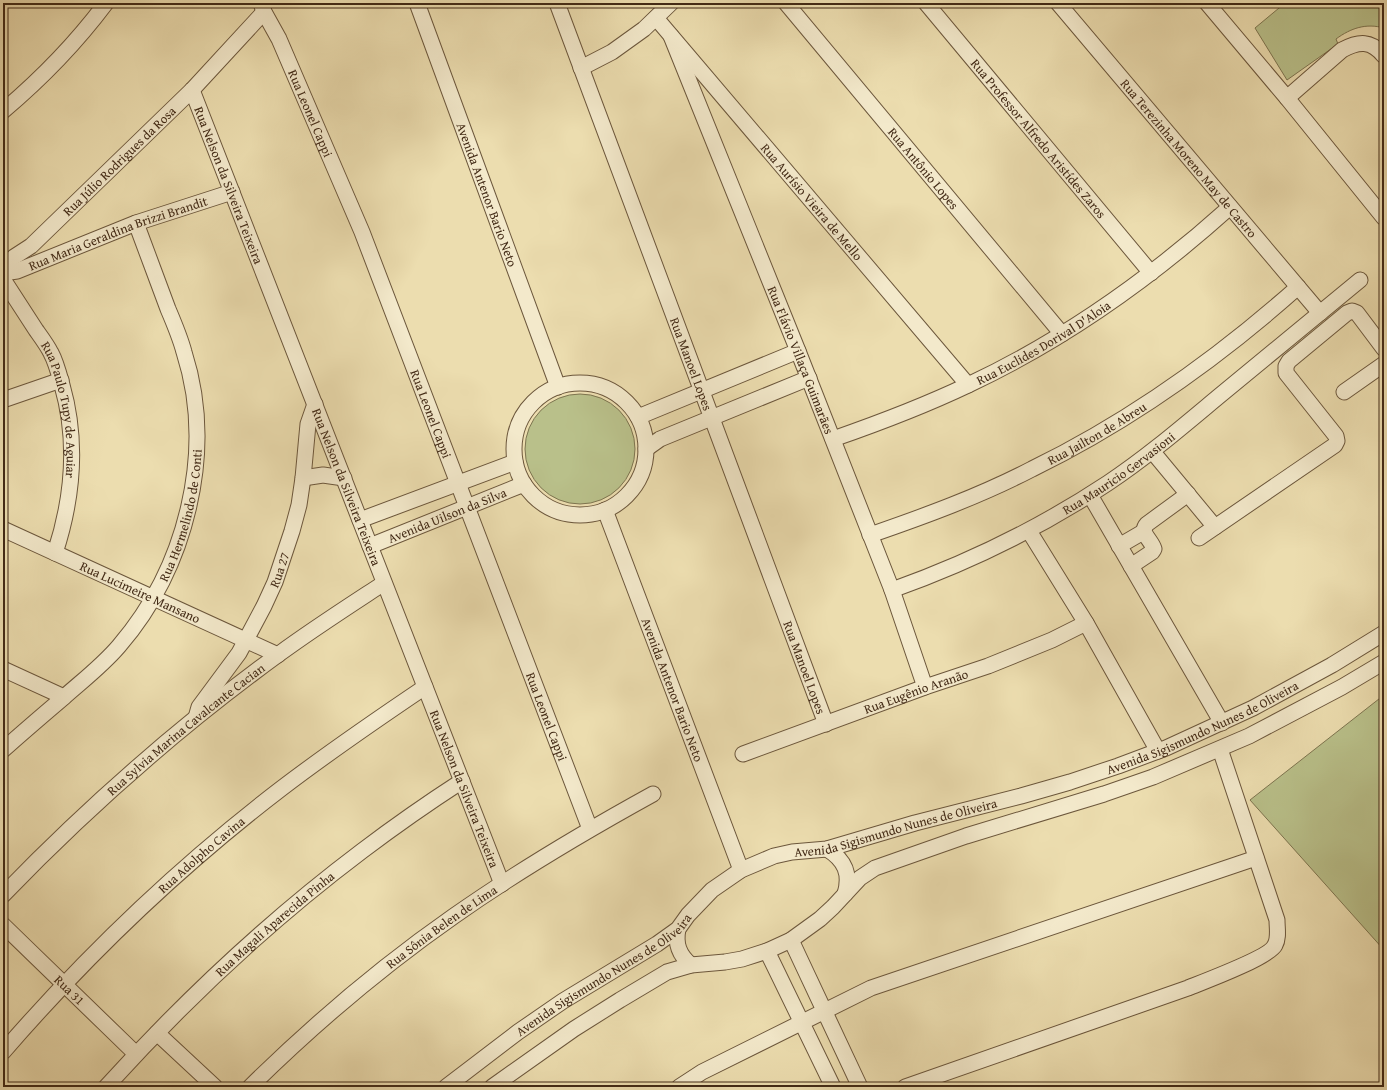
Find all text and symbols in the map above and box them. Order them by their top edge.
street label: Rua Professor Alfredo Aristídes Zaros [966,54,1111,222]
street label: Rua Leonel Cappi [284,66,338,160]
street label: Rua Terezinha Moreno May de Castro [1116,74,1262,242]
street label: Rua Júlio Rodrigues da Rosa [58,101,180,220]
street label: Rua Nelson da Silveira Teixeira [190,103,269,267]
street label: Avenida Antenor Bario Neto [452,120,523,270]
street label: Rua Antônio Lopes [884,123,964,213]
street label: Rua Aurísio Vieira de Mello [757,139,868,265]
street label: Rua Maria Geraldina Brizzi Brandit [25,191,210,275]
street label: Rua Flávio Villaça Guimarães [763,283,839,437]
street label: Rua Euclides Dorival D'Aloia [973,295,1115,389]
street label: Rua Manoel Lopes [666,314,718,413]
street label: Rua Paulo Tupy de Aguiar [37,337,81,479]
street label: Rua Leonel Cappi [406,367,457,461]
street label: Rua Jailton de Abreu [1044,397,1150,469]
street label: Rua Nelson da Silveira Teixeira [308,405,387,569]
street label: Rua Mauricio Gervasioni [1059,427,1179,519]
street label: Rua Hermelindo de Conti [154,448,206,585]
street label: Avenida Uilson da Silva [385,482,510,547]
street label: Rua 27 [264,550,294,591]
street label: Rua Lucimeire Mansano [77,556,204,628]
street label: Avenida Antenor Bario Neto [637,615,709,765]
street label: Rua Manoel Lopes [779,618,831,717]
street label: Rua Sylvia Marina Cavalcante Cacian [102,658,269,800]
street label: Rua Eugênio Aranão [861,664,971,718]
street label: Rua Leonel Cappi [521,669,573,764]
street label: Avenida Sigismundo Nunes de Oliveira [1104,675,1302,779]
street label: Rua Nelson da Silveira Teixeira [425,707,504,871]
street label: Avenida Sigismundo Nunes de Oliveira [793,793,1000,861]
street label: Rua Adolpho Cavina [154,811,249,897]
street label: Rua Magali Aparecida Pinha [211,866,339,980]
street label: Rua Sônia Belen de Lima [382,880,501,973]
street label: Avenida Sigismundo Nunes de Oliveira [512,909,696,1040]
street label: Rua 31 [50,970,89,1009]

